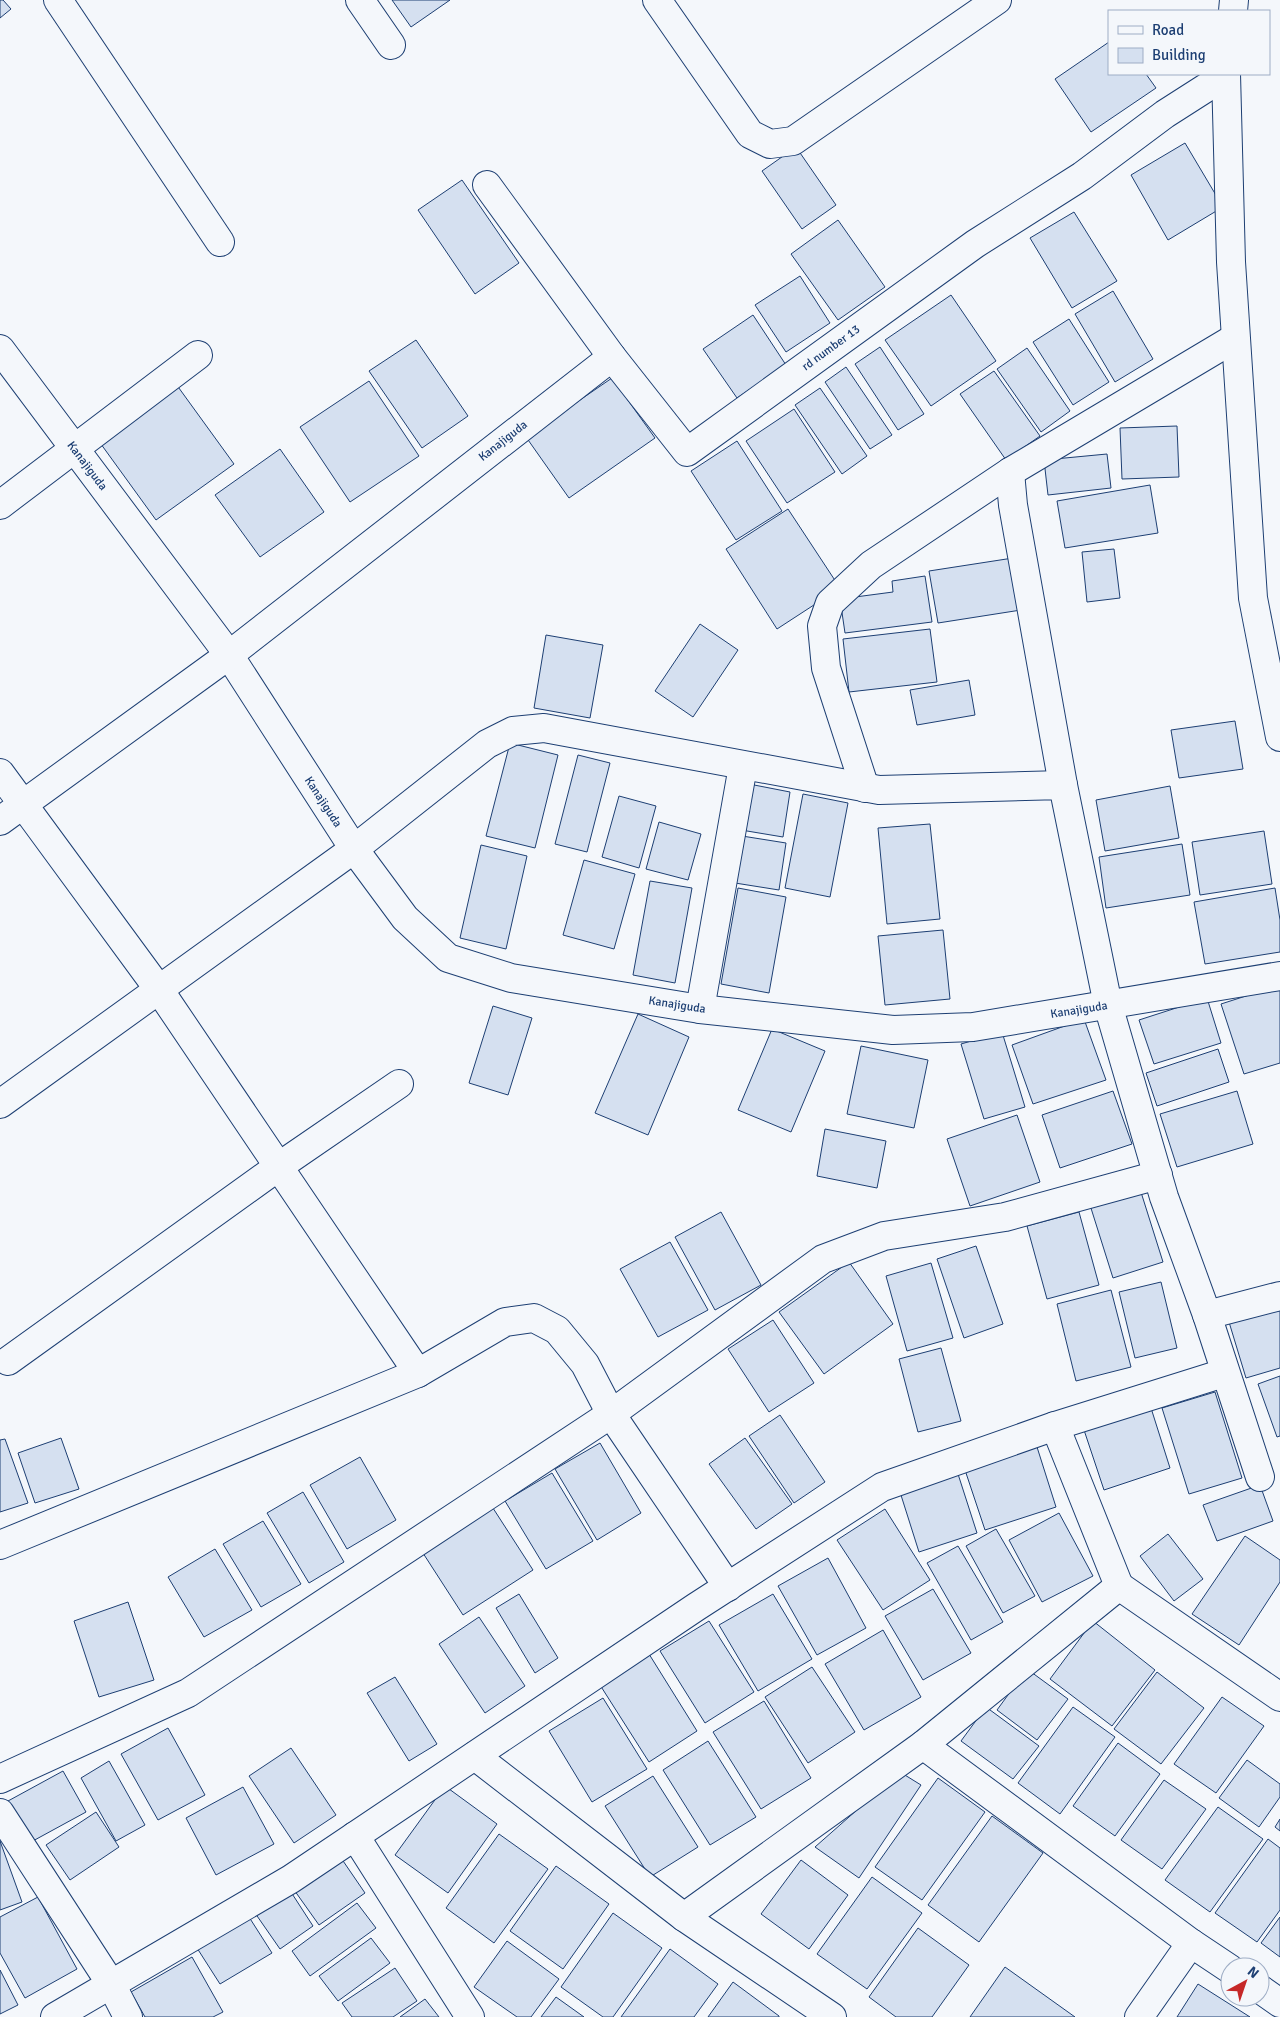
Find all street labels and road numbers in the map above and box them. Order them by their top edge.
street label: rd number 13 [799,322,863,374]
street label: Kanajiguda [476,417,530,465]
street label: Kanajiguda [64,438,110,494]
street label: Kanajiguda [301,774,345,830]
street label: Kanajiguda [647,993,707,1017]
street label: Kanajiguda [1049,998,1109,1022]

